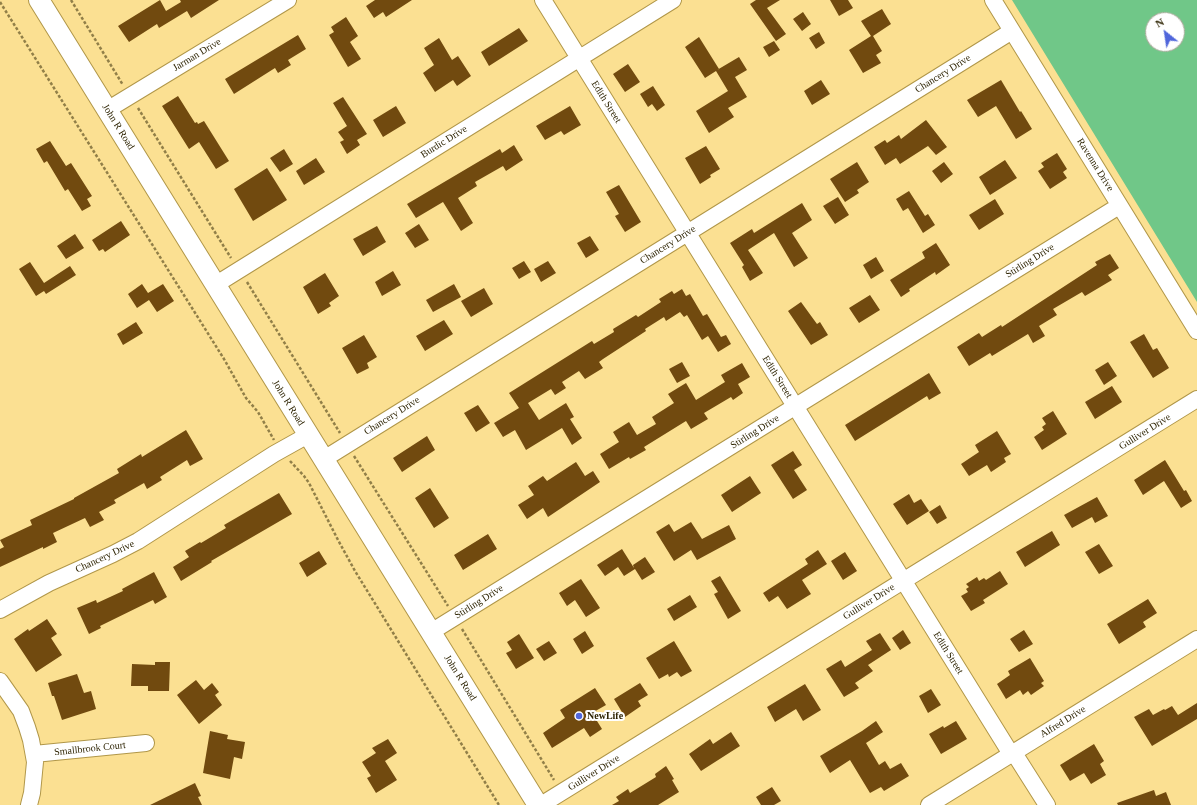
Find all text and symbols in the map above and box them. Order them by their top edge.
north arrow [1145,12,1185,52]
text: N [1153,15,1166,30]
street label: Jarman Drive [171,36,223,74]
street label: Chancery Drive [913,52,973,96]
street label: Edith Street [588,79,624,125]
street label: John R Road [99,102,137,152]
street label: Burdic Drive [419,123,469,161]
street label: Ravenna Drive [1074,136,1116,194]
street label: Chancery Drive [638,223,698,267]
street label: Stirling Drive [1003,241,1057,281]
street label: Edith Street [759,354,795,400]
street label: John R Road [269,378,307,428]
street label: Chancery Drive [362,394,422,438]
street label: Gulliver Drive [1117,411,1173,453]
street label: Stirling Drive [728,412,782,452]
street label: Chancery Drive [74,538,136,576]
street label: Gulliver Drive [841,581,897,623]
street label: Stirling Drive [452,582,506,622]
street label: Edith Street [930,630,966,676]
street label: John R Road [441,653,479,703]
street label: Alfred Drive [1038,703,1088,741]
place label: NewLife [587,710,623,722]
marker: NewLife [574,711,584,721]
street label: Smallbrook Court [54,739,126,759]
street label: Gulliver Drive [566,752,622,794]

